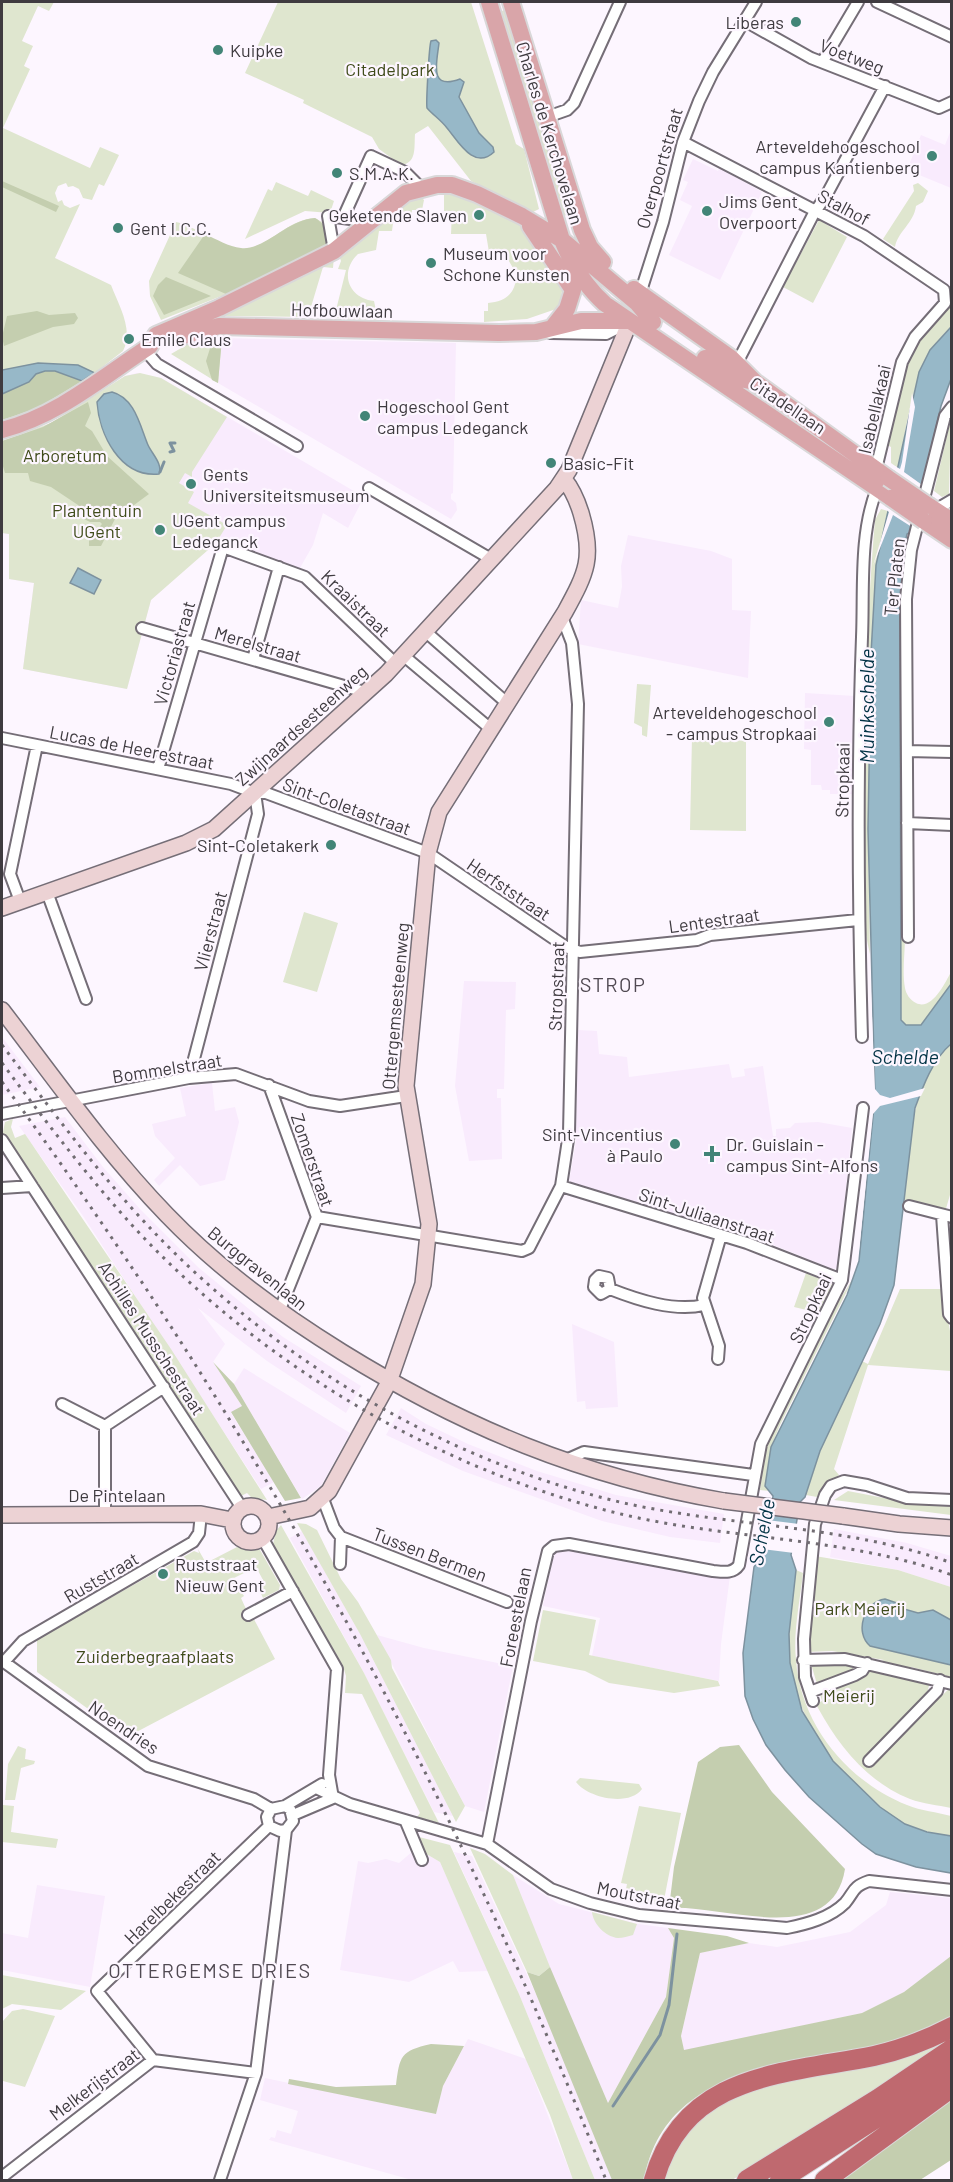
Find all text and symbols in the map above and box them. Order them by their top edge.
place label: Liberas [726,11,784,33]
marker: Liberas [789,15,803,29]
street label: Voetweg [817,34,887,78]
place label: Kuipke [230,39,283,61]
street label: Charles de Kerchovelaan [512,39,588,227]
marker: Kuipke [211,43,225,57]
park label: Citadelpark [345,58,435,80]
street label: Overpoortstraat [631,105,687,231]
place label: Arteveldehogeschool campus Kantienberg [755,135,920,178]
marker: Arteveldehogeschool campus Kantienberg [925,149,939,163]
place label: S.M.A.K. [349,162,414,184]
marker: S.M.A.K. [330,166,344,180]
street label: Stalhof [814,184,874,230]
place label: Jims Gent Overpoort [719,190,798,233]
place label: Geketende Slaven [328,204,467,226]
marker: Jims Gent Overpoort [700,204,714,218]
marker: Geketende Slaven [472,208,486,222]
place label: Gent I.C.C. [130,217,212,239]
marker: Gent I.C.C. [111,221,125,235]
place label: Museum voor Schone Kunsten [443,242,570,285]
marker: Museum voor Schone Kunsten [424,256,438,270]
street label: Hofbouwlaan [291,298,393,322]
place label: Emile Claus [141,328,231,350]
marker: Emile Claus [122,332,136,346]
street label: Isabellakaai [853,362,895,456]
street label: Citadellaan [746,372,830,438]
place label: Hogeschool Gent campus Ledeganck [377,395,528,438]
marker: Hogeschool Gent campus Ledeganck [358,409,372,423]
park label: Arboretum [23,444,107,466]
place label: Basic-Fit [563,452,634,474]
marker: Basic-Fit [544,456,558,470]
place label: Gents Universiteitsmuseum [203,463,370,506]
marker: Gents Universiteitsmuseum [184,477,198,491]
park label: Plantentuin UGent [52,499,142,542]
place label: UGent campus Ledeganck [172,509,286,552]
marker: UGent campus Ledeganck [153,523,167,537]
street label: Ter Platen [879,537,909,617]
street label: Kraaistraat [317,565,395,641]
street label: Victoriastraat [149,598,199,708]
street label: Merelstraat [212,621,304,667]
water label: Muinkschelde [854,649,878,763]
street label: Zwijnaardsesteenweg [231,660,371,790]
place label: Arteveldehogeschool - campus Stropkaai [652,701,817,744]
marker: Arteveldehogeschool - campus Stropkaai [822,715,836,729]
street label: Lucas de Heerestraat [48,720,216,774]
street label: Stropkaai [830,742,854,818]
street label: Sint-Coletastraat [280,773,414,839]
place label: Sint-Coletakerk [197,834,319,856]
marker: Sint-Coletakerk [324,838,338,852]
street label: Herfststraat [463,853,555,925]
street label: Vlierstraat [189,889,231,973]
street label: Lentestraat [667,903,761,937]
street label: Ottergemsesteenweg [377,922,413,1090]
street label: Stropstraat [543,941,569,1031]
district label: STROP [580,972,646,996]
water label: Schelde [871,1044,939,1068]
street label: Bommelstraat [110,1048,224,1088]
street label: Zomerstraat [287,1110,339,1210]
place label: Sint-Vincentius à Paulo [542,1123,663,1166]
place label: Dr. Guislain - campus Sint-Alfons [726,1133,878,1176]
marker: Sint-Vincentius à Paulo [668,1137,682,1151]
marker: Dr. Guislain - campus Sint-Alfons [703,1145,721,1163]
street label: Sint-Juliaanstraat [636,1183,778,1247]
street label: Burggravenlaan [204,1221,312,1315]
street label: Achilles Musschestraat [94,1257,210,1419]
street label: Stropkaai [784,1269,836,1347]
street label: De Pintelaan [68,1484,166,1506]
water label: Schelde [743,1497,779,1567]
street label: Tussen Bermen [370,1522,490,1586]
street label: Ruststraat [60,1547,142,1607]
place label: Ruststraat Nieuw Gent [175,1553,264,1596]
street label: Foreestelaan [495,1565,535,1669]
marker: Ruststraat Nieuw Gent [156,1567,170,1581]
park label: Park Meierij [814,1597,906,1619]
park label: Zuiderbegraafplaats [76,1645,234,1667]
park label: Meierij [823,1684,875,1706]
street label: Noendries [85,1695,163,1759]
street label: Harelbekestraat [119,1846,225,1948]
street label: Moutstraat [595,1876,683,1914]
district label: OTTERGEMSE DRIES [108,1958,312,1982]
street label: Melkerijstraat [45,2043,143,2125]

